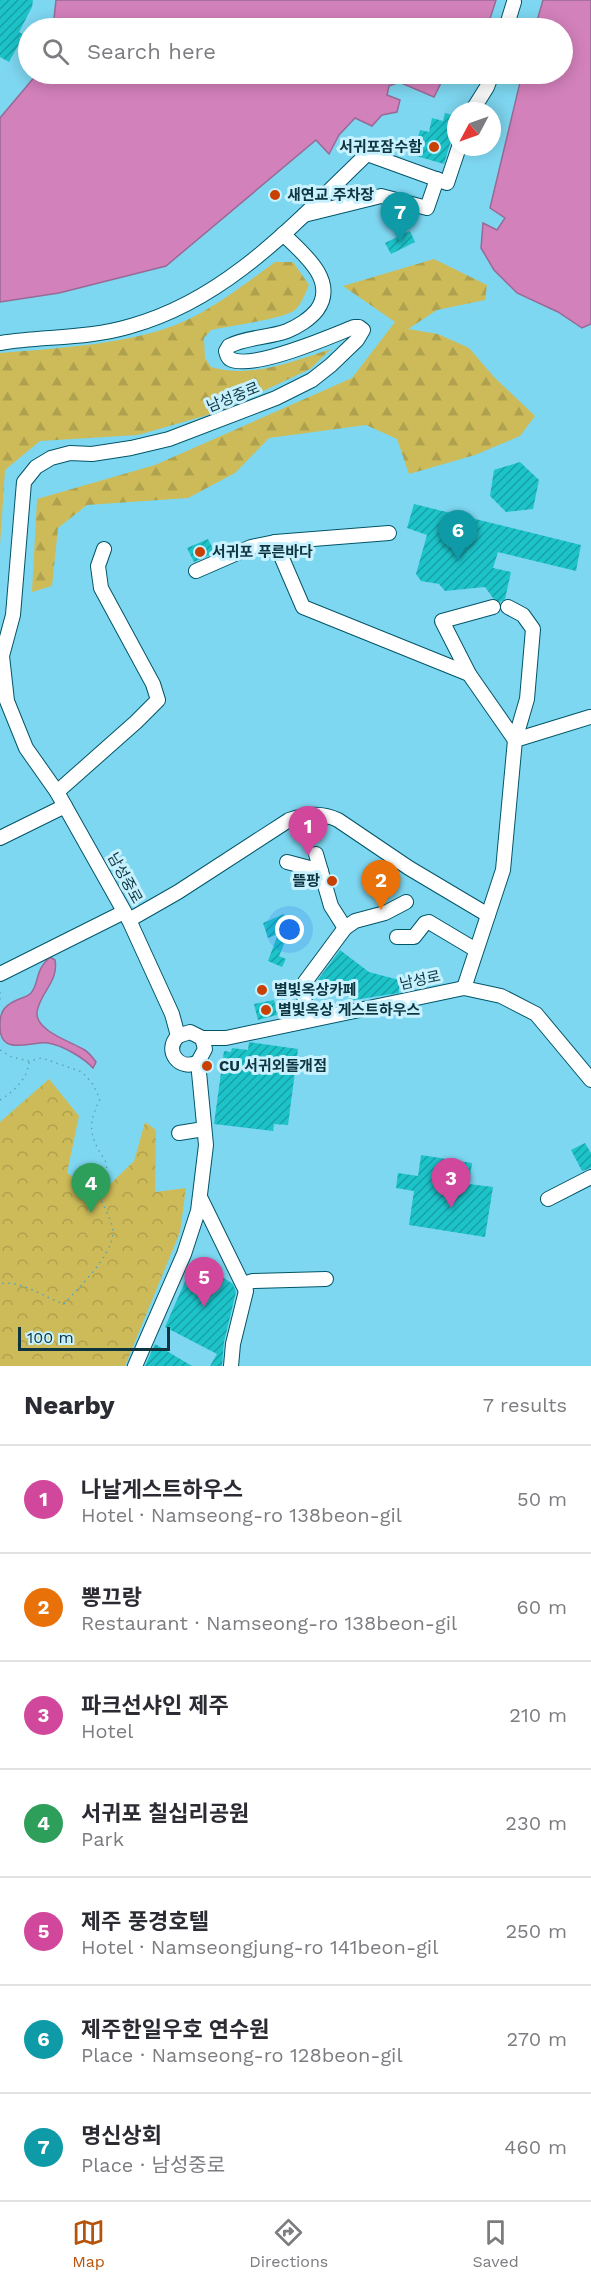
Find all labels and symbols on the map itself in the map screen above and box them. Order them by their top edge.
north arrow [447,102,501,156]
place label: 서귀포잠수함 [339,138,422,156]
marker: 서귀포잠수함 [427,140,441,154]
place label: 새연교 주차장 [287,186,374,204]
marker: 새연교 주차장 [268,188,282,202]
pin: 7 [380,192,420,242]
street label: 남성중로 [204,378,262,416]
pin: 6 [438,510,478,560]
place label: 서귀포 푸른바다 [212,543,313,561]
marker: 서귀포 푸른바다 [193,545,207,559]
pin: 1 [288,806,328,856]
street label: 남성중로 [104,849,146,907]
pin: 2 [362,860,400,910]
place label: 뜰팡 [292,872,320,890]
marker: 뜰팡 [325,874,339,888]
your location [275,915,304,944]
street label: 남성로 [398,967,442,993]
place label: 별빛옥상카페 [274,981,357,999]
marker: 별빛옥상카페 [255,983,269,997]
place label: 별빛옥상 게스트하우스 [278,1001,420,1019]
marker: 별빛옥상 게스트하우스 [259,1003,273,1017]
place label: CU 서귀외돌개점 [219,1057,327,1075]
marker: CU 서귀외돌개점 [200,1059,214,1073]
pin: 3 [432,1158,470,1208]
pin: 4 [72,1164,110,1213]
pin: 5 [184,1258,224,1307]
scale bar [18,1324,170,1352]

